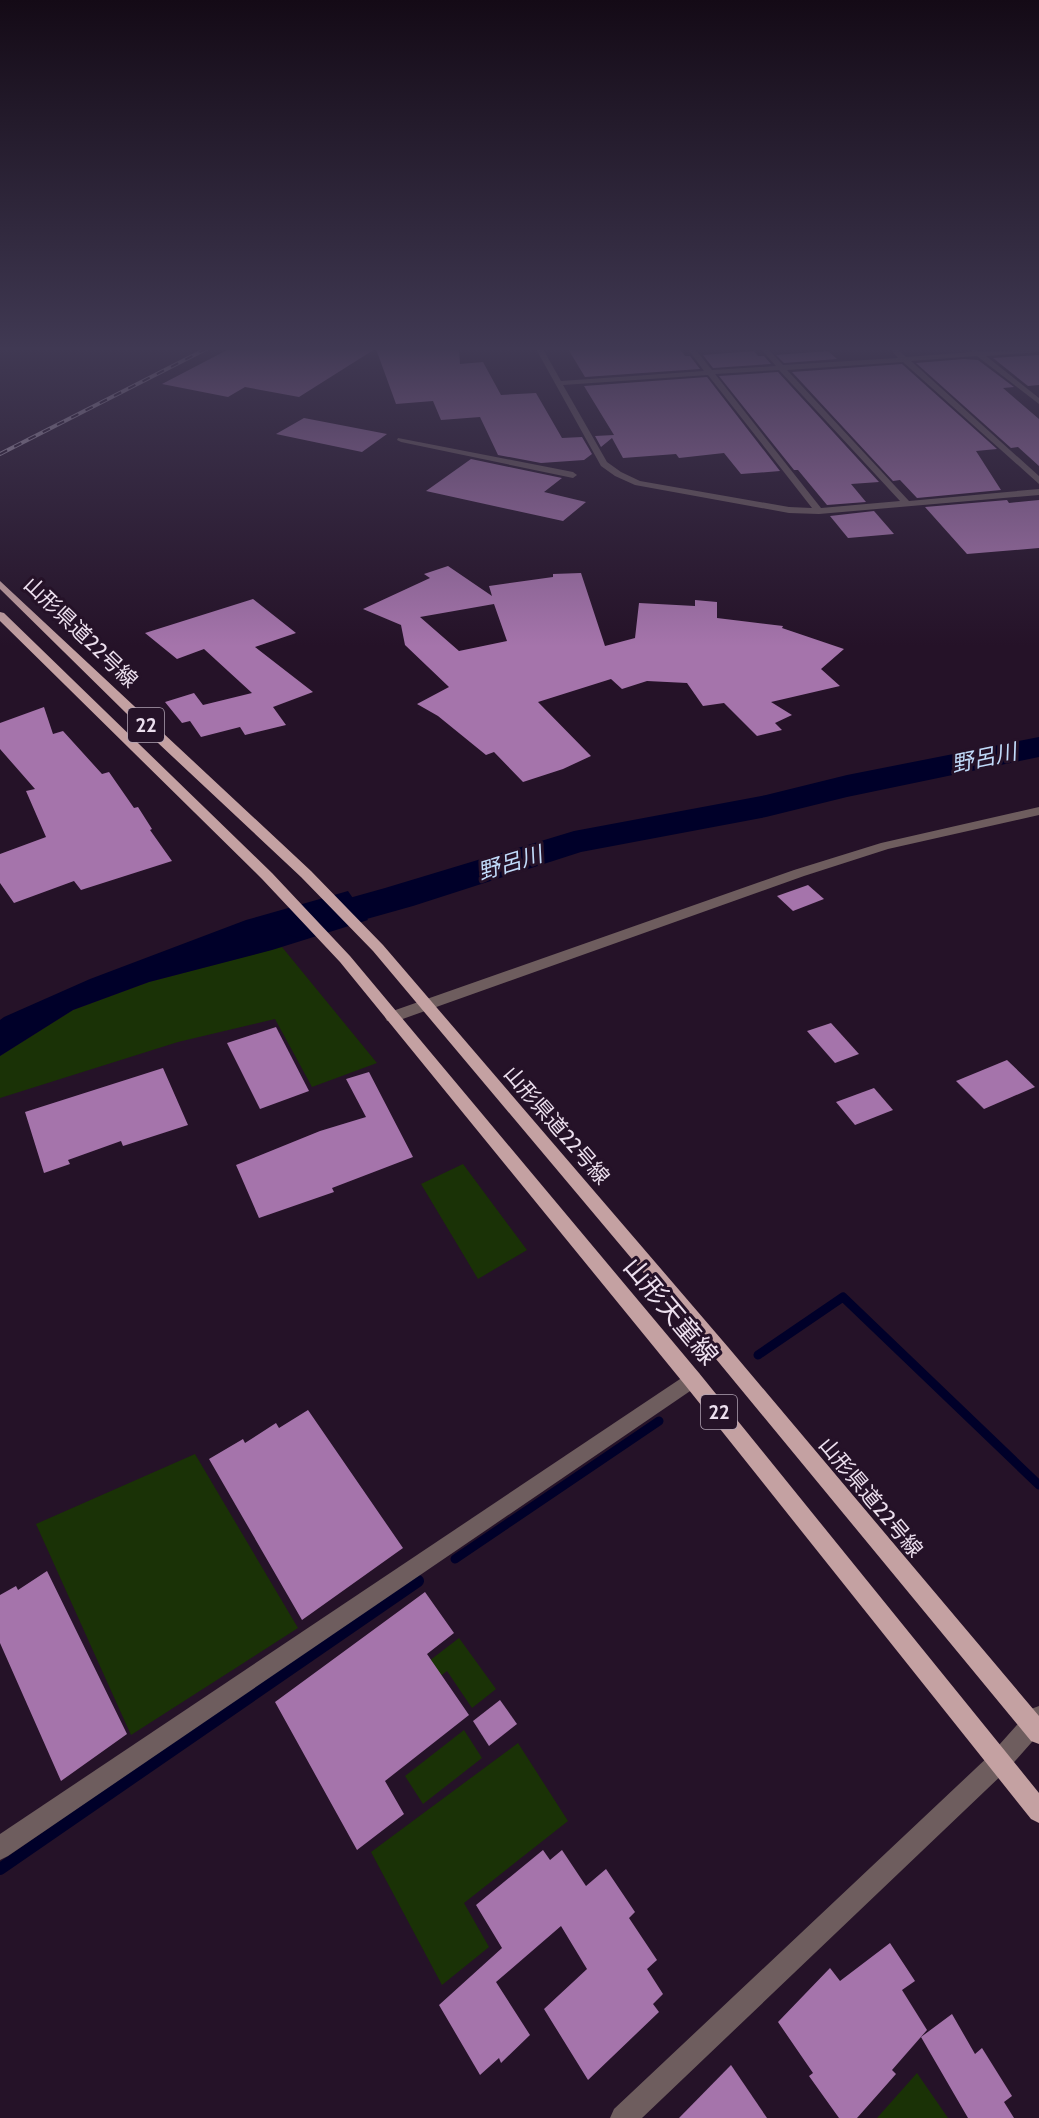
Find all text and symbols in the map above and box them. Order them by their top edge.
street label: 山形県道22号線 [19,572,143,692]
road number: 22 [128,708,164,742]
water label: 野呂川 [949,738,1021,778]
water label: 野呂川 [474,840,547,886]
street label: 山形県道22号線 [499,1061,615,1189]
street label: 山形天童線 [617,1251,725,1371]
road number: 22 [701,1395,737,1429]
street label: 山形県道22号線 [814,1432,928,1562]

